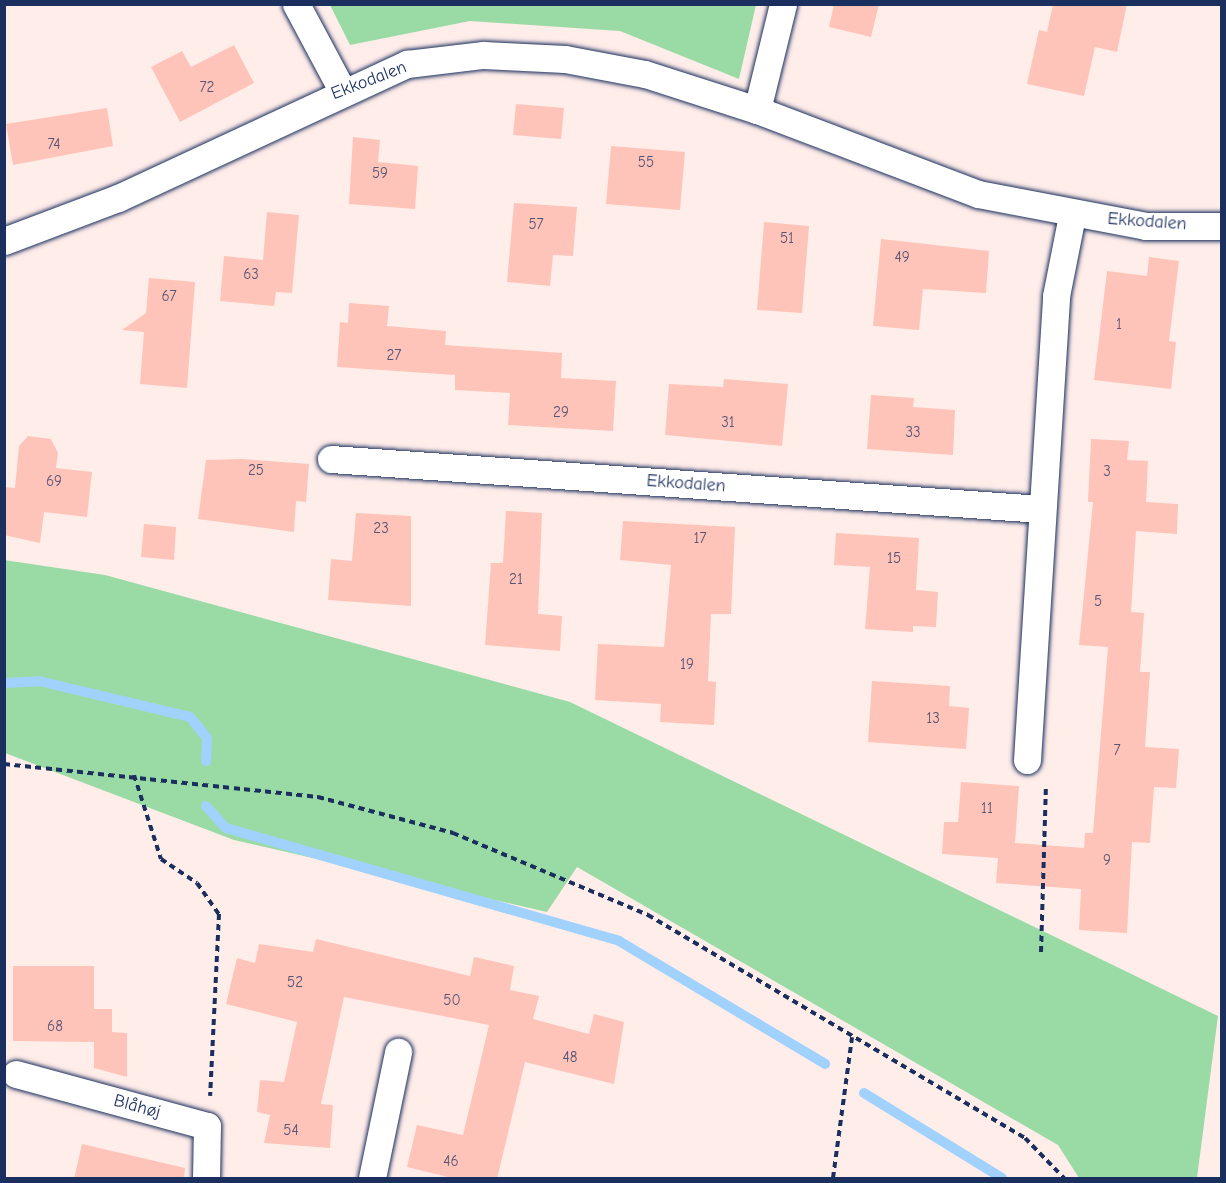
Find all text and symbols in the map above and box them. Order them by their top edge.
street label: Ekkodalen [328,57,410,105]
house number: 72 [200,79,214,97]
house number: 74 [47,136,61,154]
house number: 55 [638,154,654,172]
house number: 59 [372,165,388,183]
street label: Ekkodalen [1107,208,1187,236]
house number: 57 [528,216,544,234]
house number: 51 [780,230,794,248]
house number: 49 [894,249,910,267]
house number: 63 [243,266,259,284]
house number: 67 [161,288,177,306]
house number: 1 [1116,316,1122,334]
house number: 27 [387,347,401,365]
house number: 29 [553,404,569,422]
house number: 31 [721,414,735,432]
house number: 33 [905,424,921,442]
house number: 25 [248,462,264,480]
house number: 3 [1103,463,1111,481]
street label: Ekkodalen [646,470,726,498]
house number: 69 [46,473,62,491]
house number: 23 [373,520,389,538]
house number: 17 [693,530,707,548]
house number: 15 [887,550,901,568]
house number: 21 [509,571,523,589]
house number: 5 [1094,593,1102,611]
house number: 19 [680,656,694,674]
house number: 13 [926,710,940,728]
house number: 7 [1113,742,1121,760]
house number: 11 [981,800,993,818]
house number: 9 [1103,852,1111,870]
house number: 52 [287,974,303,992]
house number: 50 [443,992,461,1010]
house number: 68 [47,1018,63,1036]
house number: 48 [563,1049,577,1067]
street label: Blåhøj [111,1090,163,1124]
house number: 54 [283,1122,299,1140]
house number: 46 [443,1153,459,1171]

